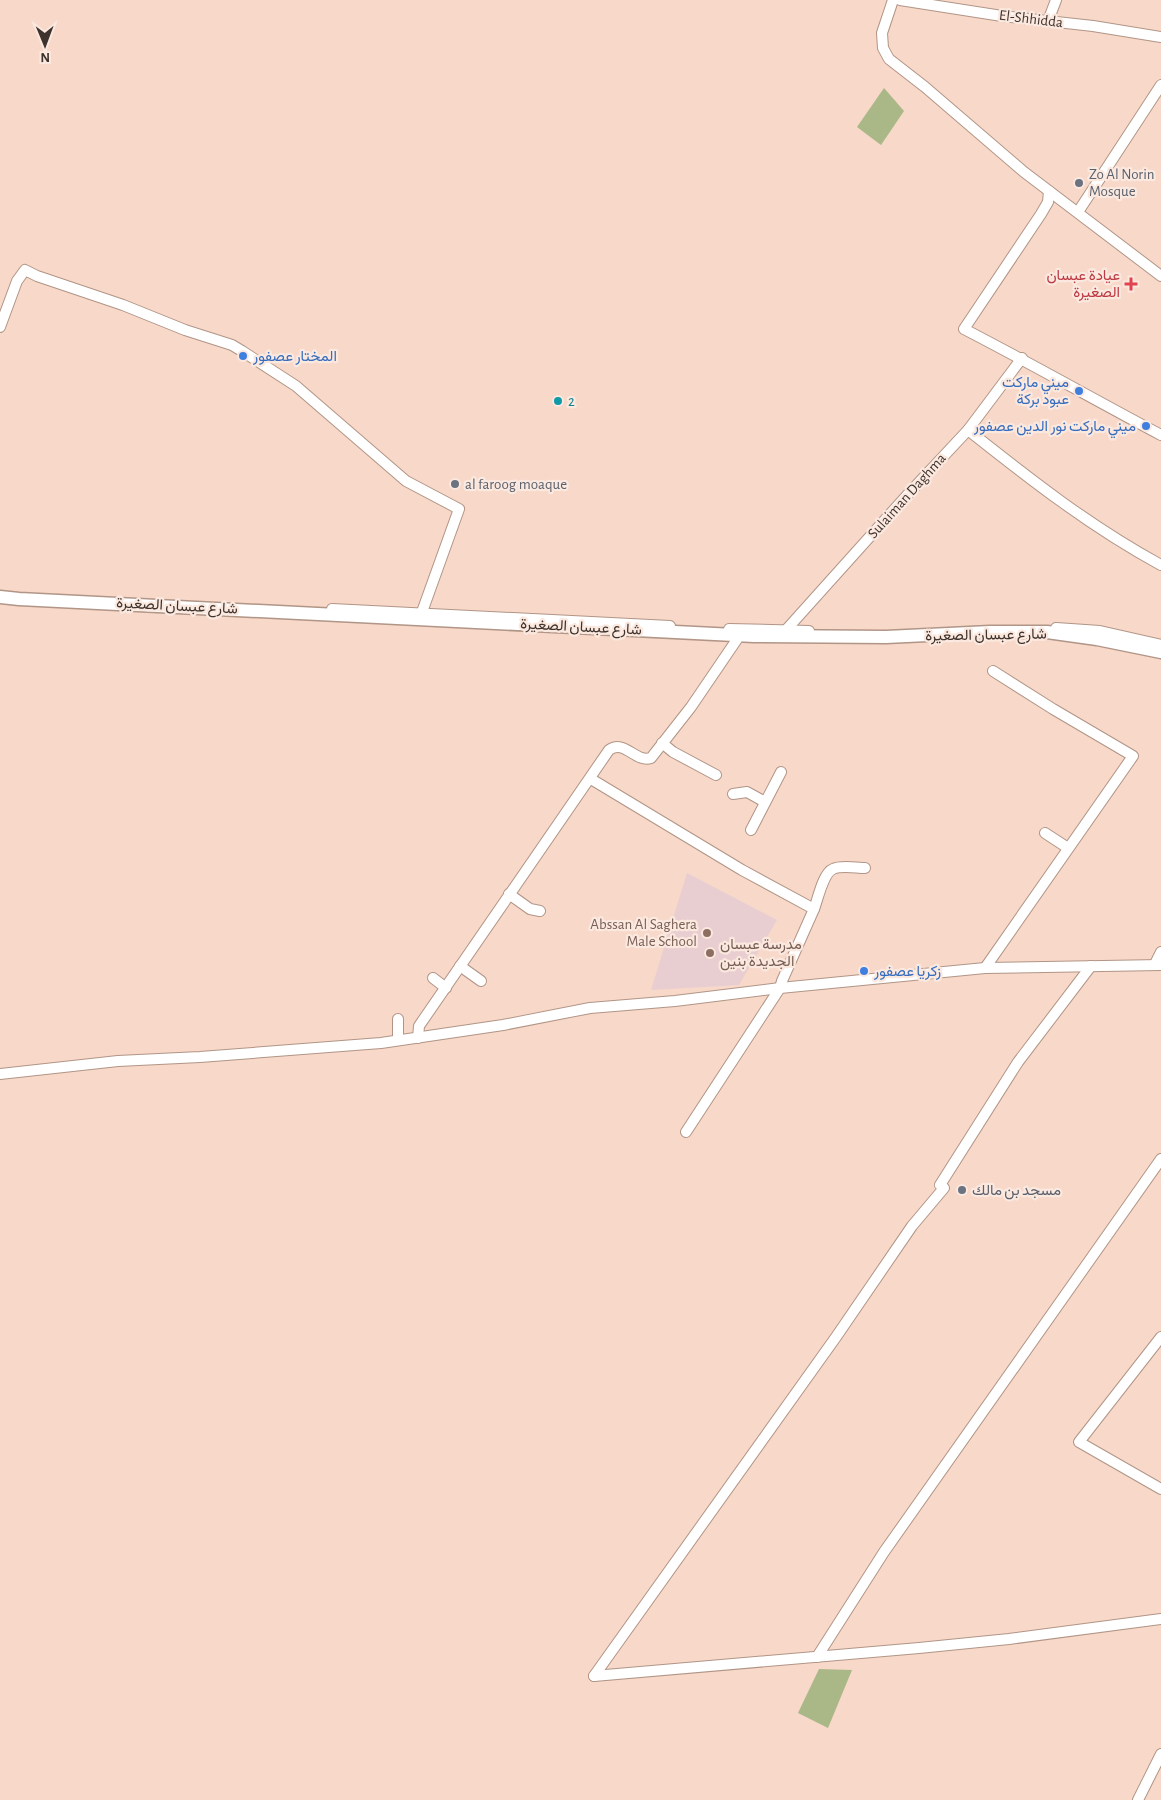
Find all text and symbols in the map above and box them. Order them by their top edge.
street label: El-Shhidda [998,8,1064,30]
north arrow [20,20,70,70]
text: N [40,50,50,64]
place label: Zo Al Norin Mosque [1089,167,1155,199]
marker: Zo Al Norin Mosque [1073,177,1085,189]
place label: عيادة عبسان الصغيرة [1046,268,1120,301]
marker: عيادة عبسان الصغيرة [1124,277,1138,291]
place label: المختار عصفور [252,349,337,365]
marker: المختار عصفور [237,350,249,362]
place label: ميني ماركت عبود بركة [1002,375,1069,408]
marker: ميني ماركت عبود بركة [1073,385,1085,397]
place label: 2 [568,394,575,409]
marker: 2 [552,395,564,407]
place label: ميني ماركت نور الدين عصفور [973,419,1136,439]
marker: ميني ماركت نور الدين عصفور [1140,420,1152,432]
street label: Sulaiman Daghma [865,451,949,541]
place label: al faroog moaque [465,477,567,492]
marker: al faroog moaque [449,478,461,490]
street label: شارع عبسان الصغيرة [116,595,238,620]
street label: شارع عبسان الصغيرة [520,616,642,641]
street label: شارع عبسان الصغيرة [925,626,1047,647]
place label: Abssan Al Saghera Male School [590,917,697,949]
marker: Abssan Al Saghera Male School [701,927,713,939]
place label: مدرسة عبسان الجديدة بنين [720,937,802,971]
marker: مدرسة عبسان الجديدة بنين [704,947,716,959]
place label: زكريا عصفور [873,964,941,980]
marker: زكريا عصفور [858,965,870,977]
place label: مسجد بن مالك [972,1183,1061,1200]
marker: مسجد بن مالك [956,1184,968,1196]

